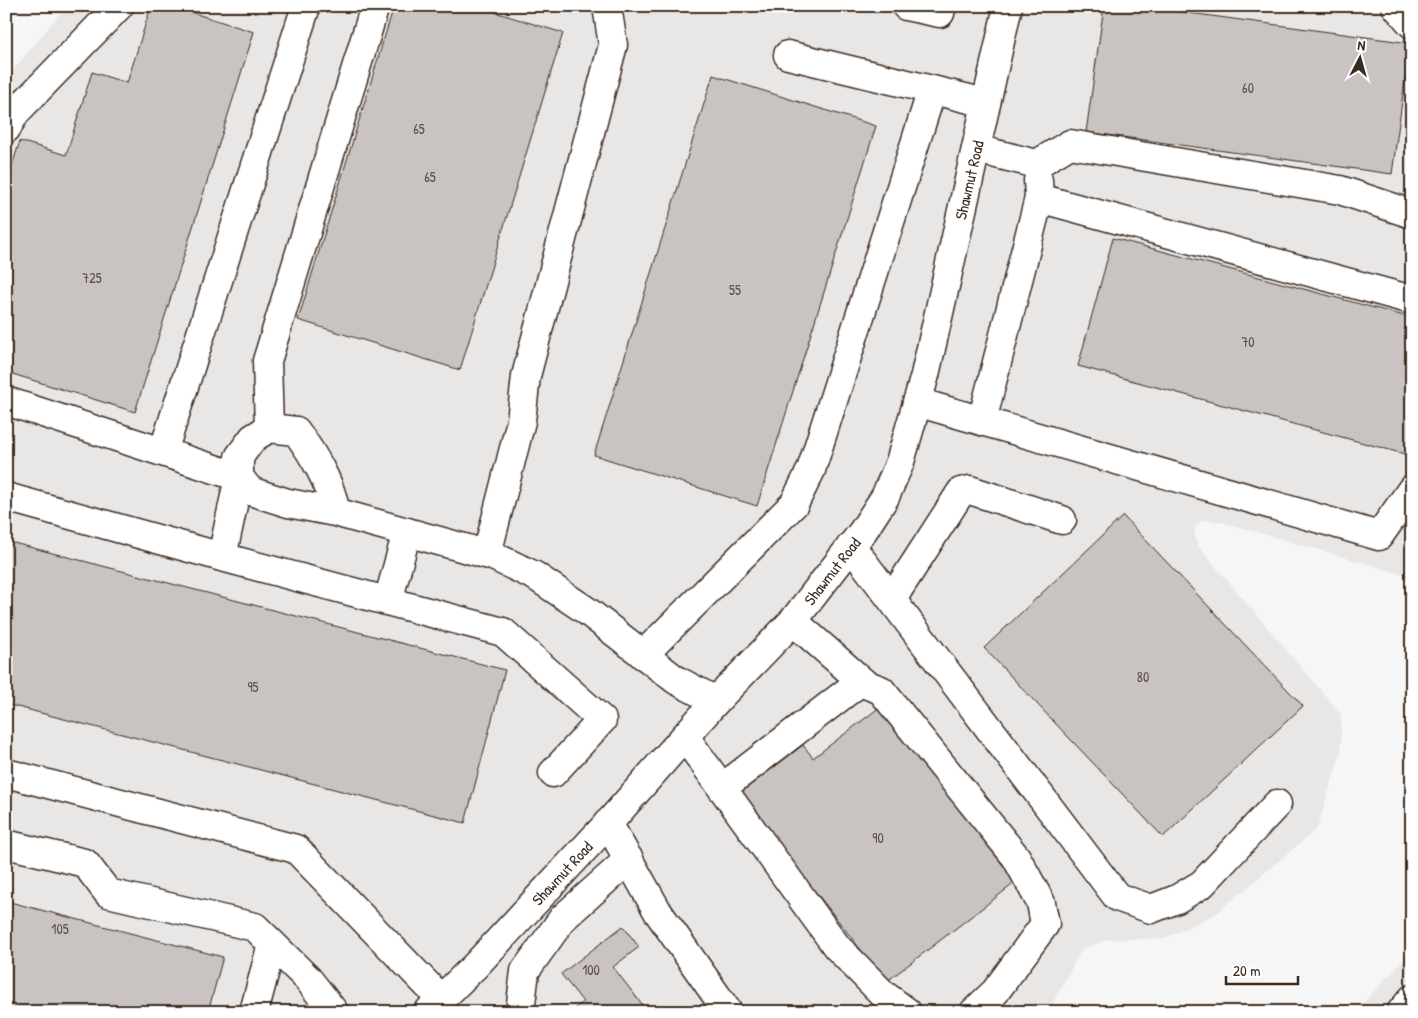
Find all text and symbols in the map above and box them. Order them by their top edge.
north arrow [1336,32,1386,82]
text: N [1357,35,1367,54]
house number: 60 [1242,78,1254,97]
house number: 65 [413,119,425,138]
street label: Shawmut Road [949,138,989,222]
house number: 65 [424,167,436,186]
house number: 725 [82,268,102,287]
house number: 55 [729,280,741,299]
house number: 70 [1241,332,1255,351]
street label: Shawmut Road [799,533,865,609]
house number: 80 [1137,667,1149,686]
house number: 95 [247,677,259,696]
house number: 90 [872,828,884,847]
street label: Shawmut Road [527,836,597,910]
house number: 105 [51,919,69,938]
scale bar [1226,953,1298,985]
house number: 100 [582,960,600,979]
text: 20 m [1233,960,1260,981]

